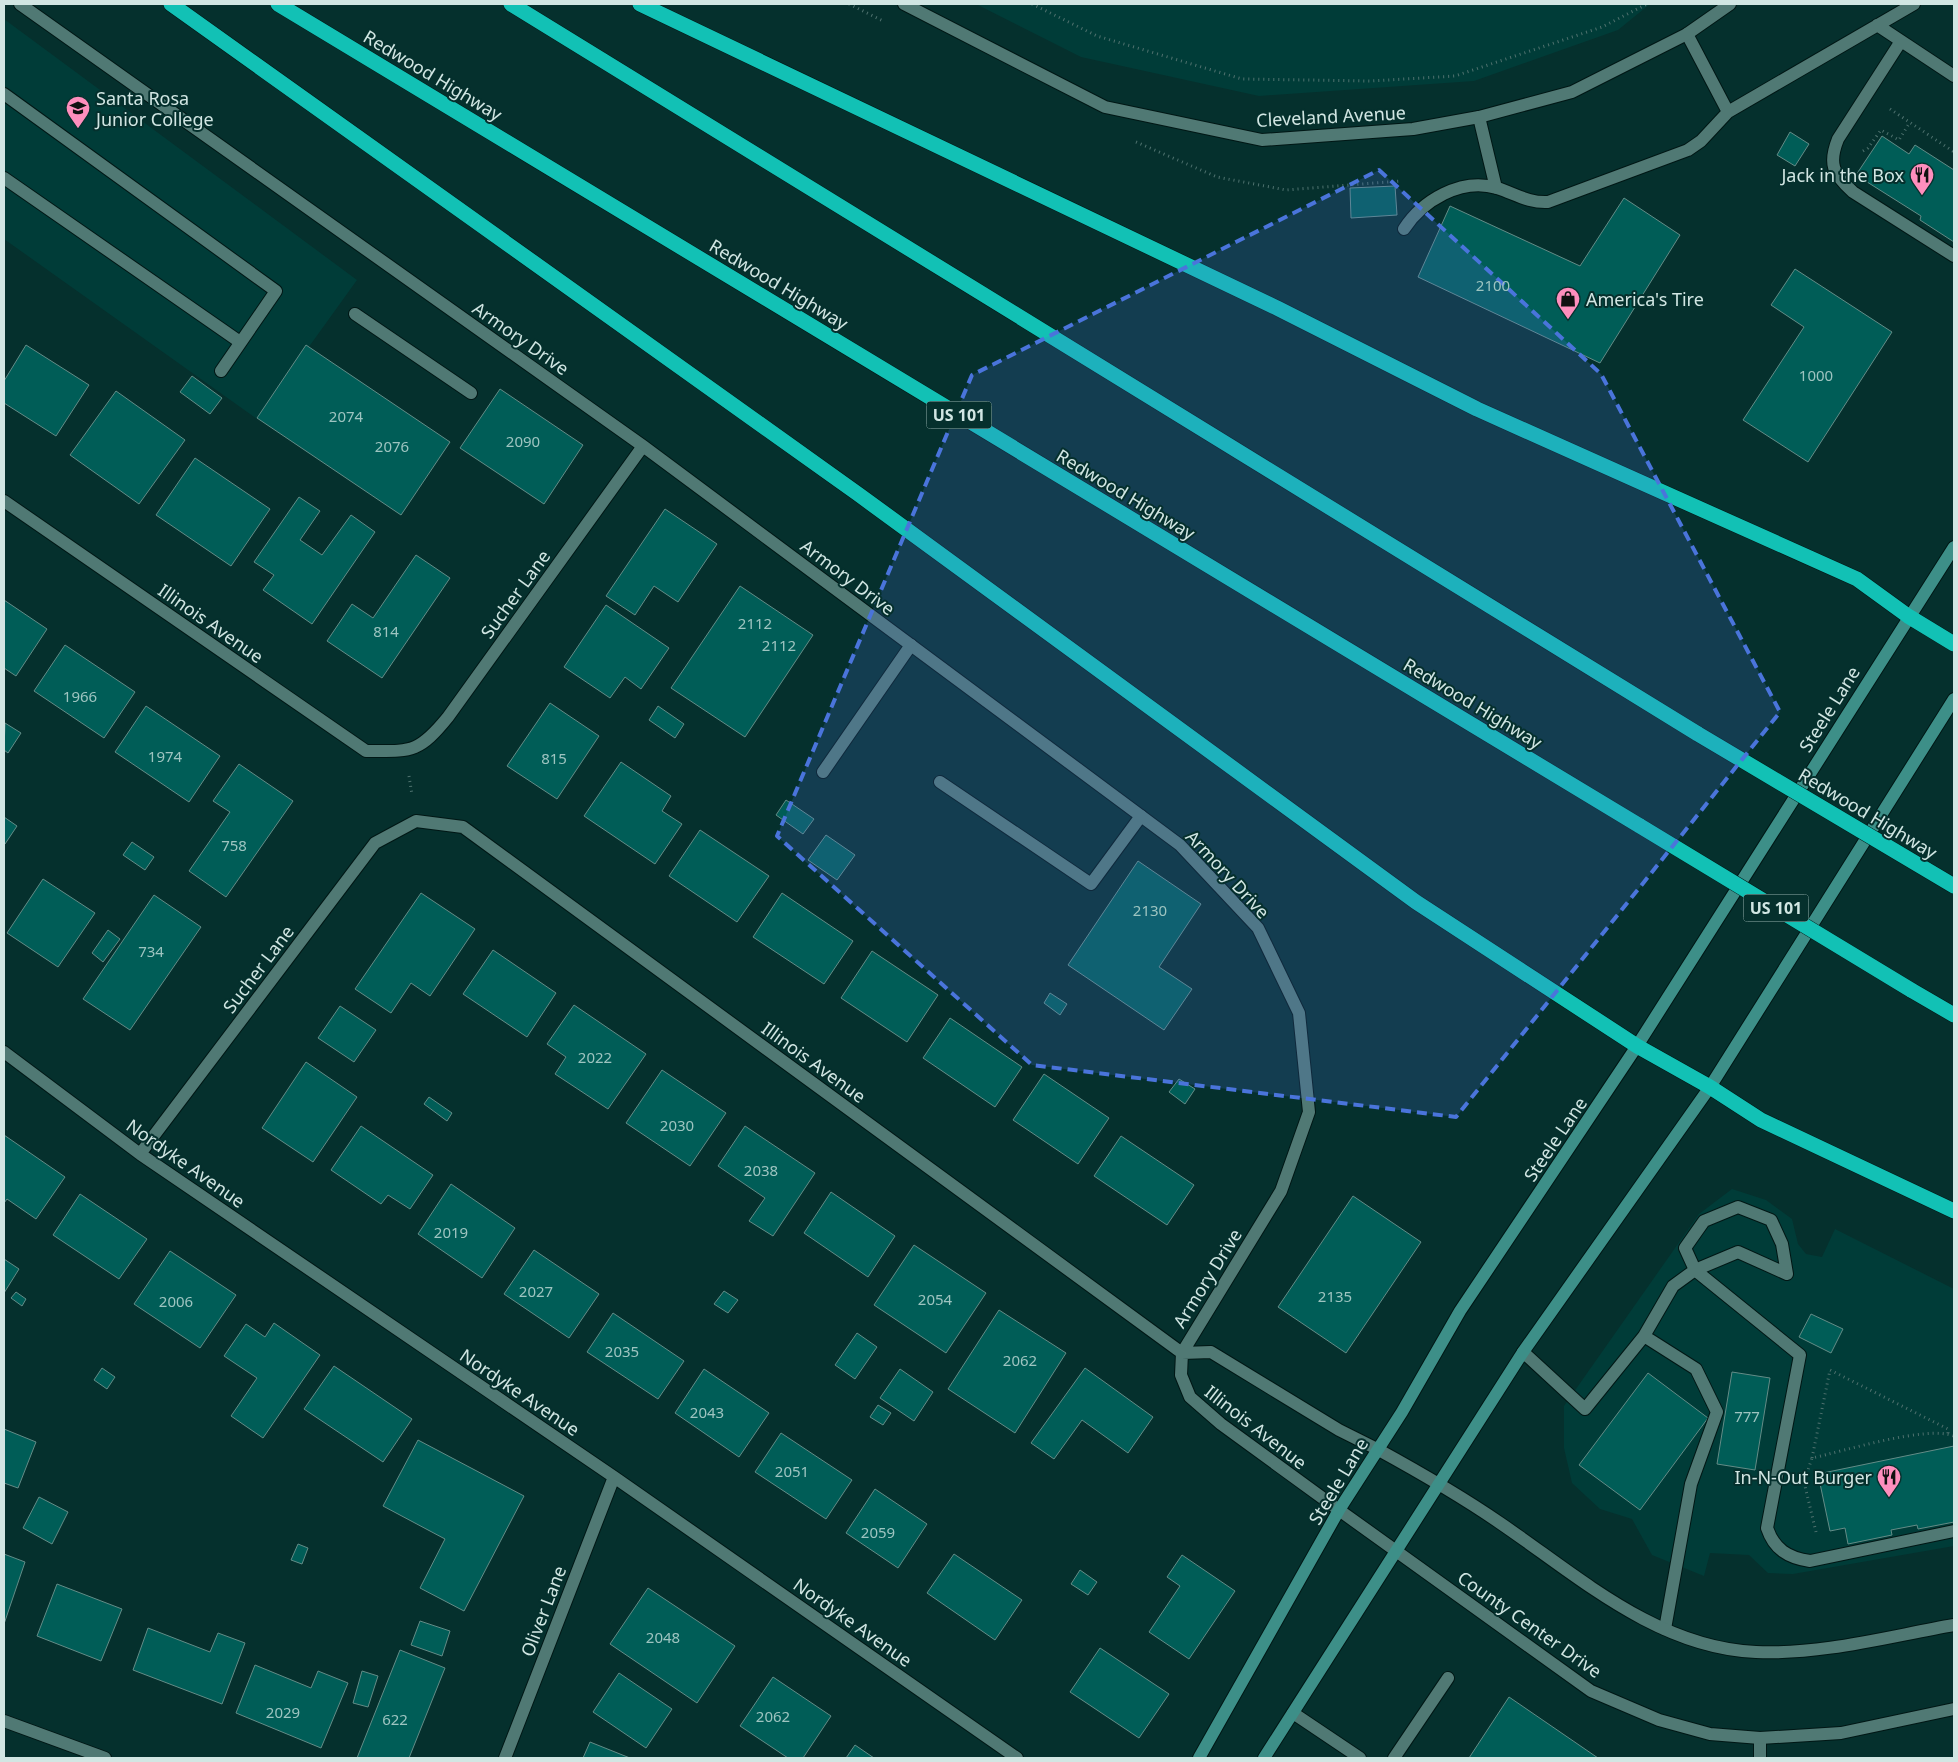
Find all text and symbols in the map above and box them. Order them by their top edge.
street label: Redwood Highway [359,24,507,126]
place label: Santa Rosa Junior College [94,86,214,131]
school or university icon: Santa Rosa Junior College [65,95,91,129]
street label: Cleveland Avenue [1256,100,1406,132]
restaurant icon: Jack in the Box [1909,162,1935,196]
place label: Jack in the Box [1779,163,1904,187]
street label: Redwood Highway [705,233,853,335]
house number: 2100 [1476,275,1510,295]
shop icon: America's Tire [1555,286,1581,320]
place label: America's Tire [1586,287,1704,311]
street label: Armory Drive [468,296,574,380]
house number: 1000 [1799,365,1833,385]
road number: US 101 [926,402,992,428]
house number: 2074 [329,406,364,426]
house number: 2090 [506,431,540,451]
house number: 2076 [375,436,409,456]
street label: Redwood Highway [1052,443,1200,545]
street label: Armory Drive [796,534,900,620]
street label: Sucher Lane [475,545,555,643]
street label: Illinois Avenue [154,578,268,668]
house number: 2112 [738,613,772,633]
house number: 814 [373,621,399,641]
house number: 2112 [762,635,796,655]
street label: Redwood Highway [1399,652,1547,754]
street label: Steele Lane [1793,662,1865,756]
house number: 1966 [63,686,97,706]
house number: 1974 [148,746,183,766]
house number: 815 [541,748,567,768]
street label: Redwood Highway [1794,762,1942,864]
street label: Armory Drive [1181,825,1275,923]
house number: 758 [221,835,247,855]
road number: US 101 [1744,894,1808,921]
house number: 2130 [1133,900,1167,920]
street label: Sucher Lane [217,920,299,1018]
house number: 734 [138,941,164,961]
street label: Illinois Avenue [757,1016,871,1108]
house number: 2022 [578,1047,612,1067]
street label: Steele Lane [1518,1092,1592,1186]
street label: Nordyke Avenue [122,1113,250,1213]
house number: 2030 [660,1115,694,1135]
house number: 2038 [744,1160,778,1180]
house number: 2019 [434,1222,468,1242]
street label: Armory Drive [1167,1224,1247,1332]
house number: 2027 [519,1281,553,1301]
house number: 2135 [1318,1286,1352,1306]
house number: 2054 [918,1289,953,1309]
house number: 2006 [159,1291,193,1311]
house number: 2035 [605,1341,639,1361]
street label: Nordyke Avenue [455,1343,585,1441]
house number: 2062 [1003,1350,1037,1370]
street label: Illinois Avenue [1200,1380,1312,1474]
house number: 2043 [690,1402,724,1422]
house number: 777 [1734,1406,1760,1426]
street label: Steele Lane [1303,1433,1373,1529]
house number: 2051 [775,1461,809,1481]
restaurant icon: In-N-Out Burger [1876,1464,1902,1498]
place label: In-N-Out Burger [1734,1465,1873,1489]
house number: 2059 [861,1522,895,1542]
street label: Oliver Lane [515,1562,571,1660]
street label: County Center Drive [1453,1565,1607,1683]
street label: Nordyke Avenue [789,1572,917,1672]
house number: 2048 [646,1627,680,1647]
house number: 2029 [266,1702,300,1722]
house number: 2062 [756,1706,790,1726]
house number: 622 [382,1709,408,1729]

